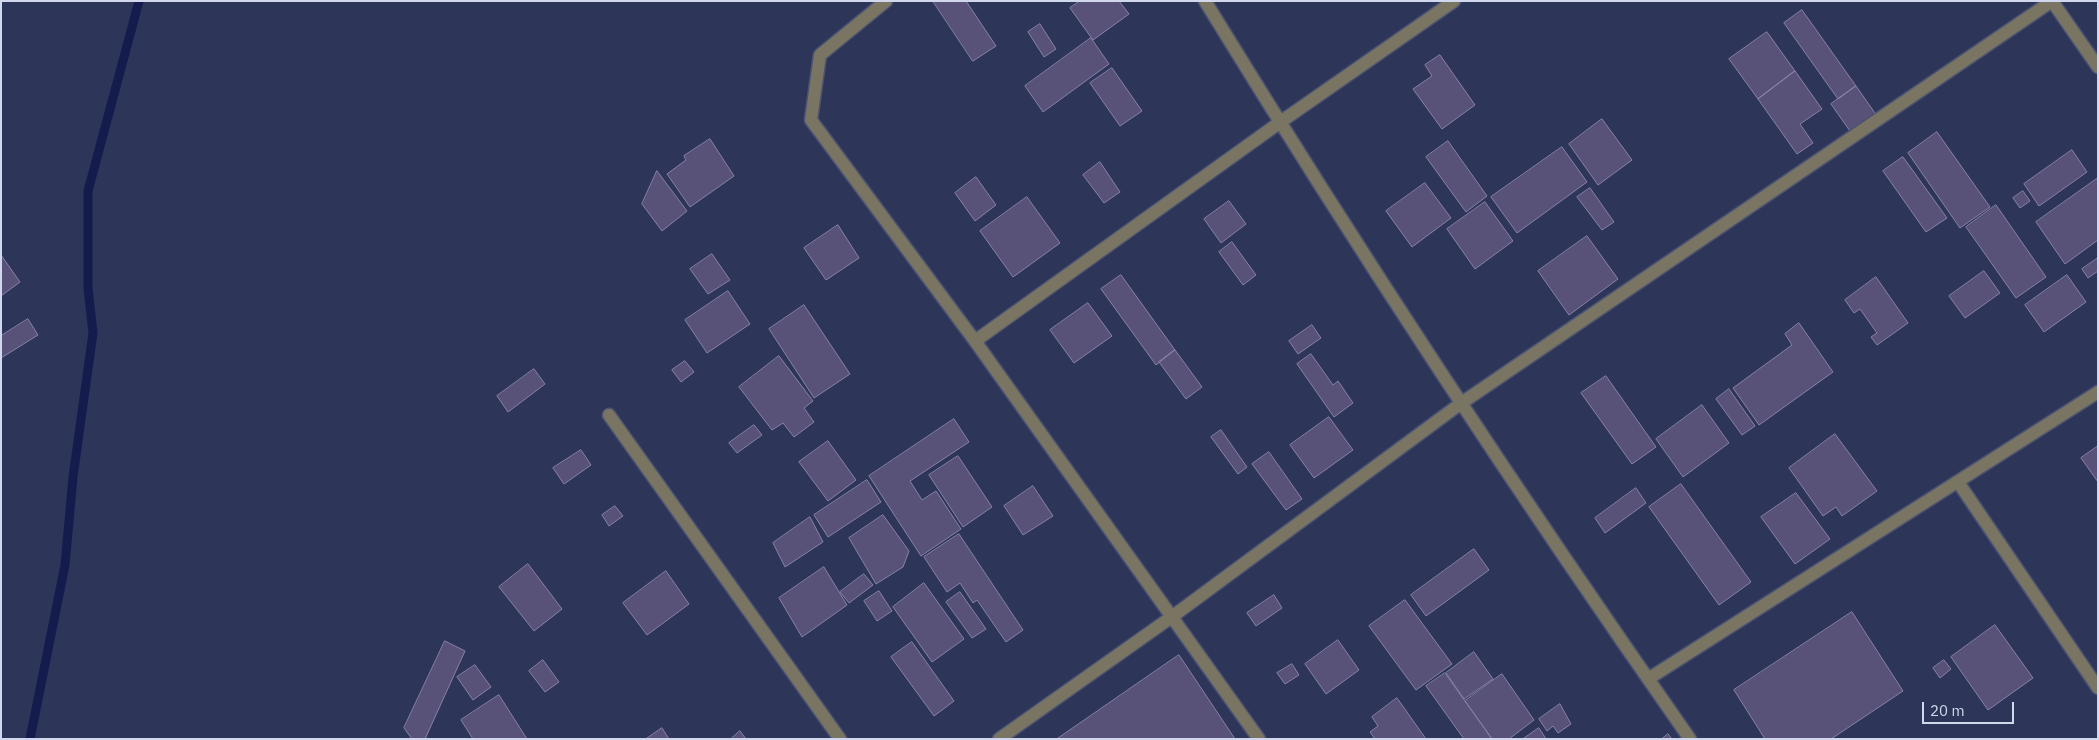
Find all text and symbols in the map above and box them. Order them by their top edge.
scale bar [1924,692,2016,724]
text: 20 m [1930,701,1965,720]

